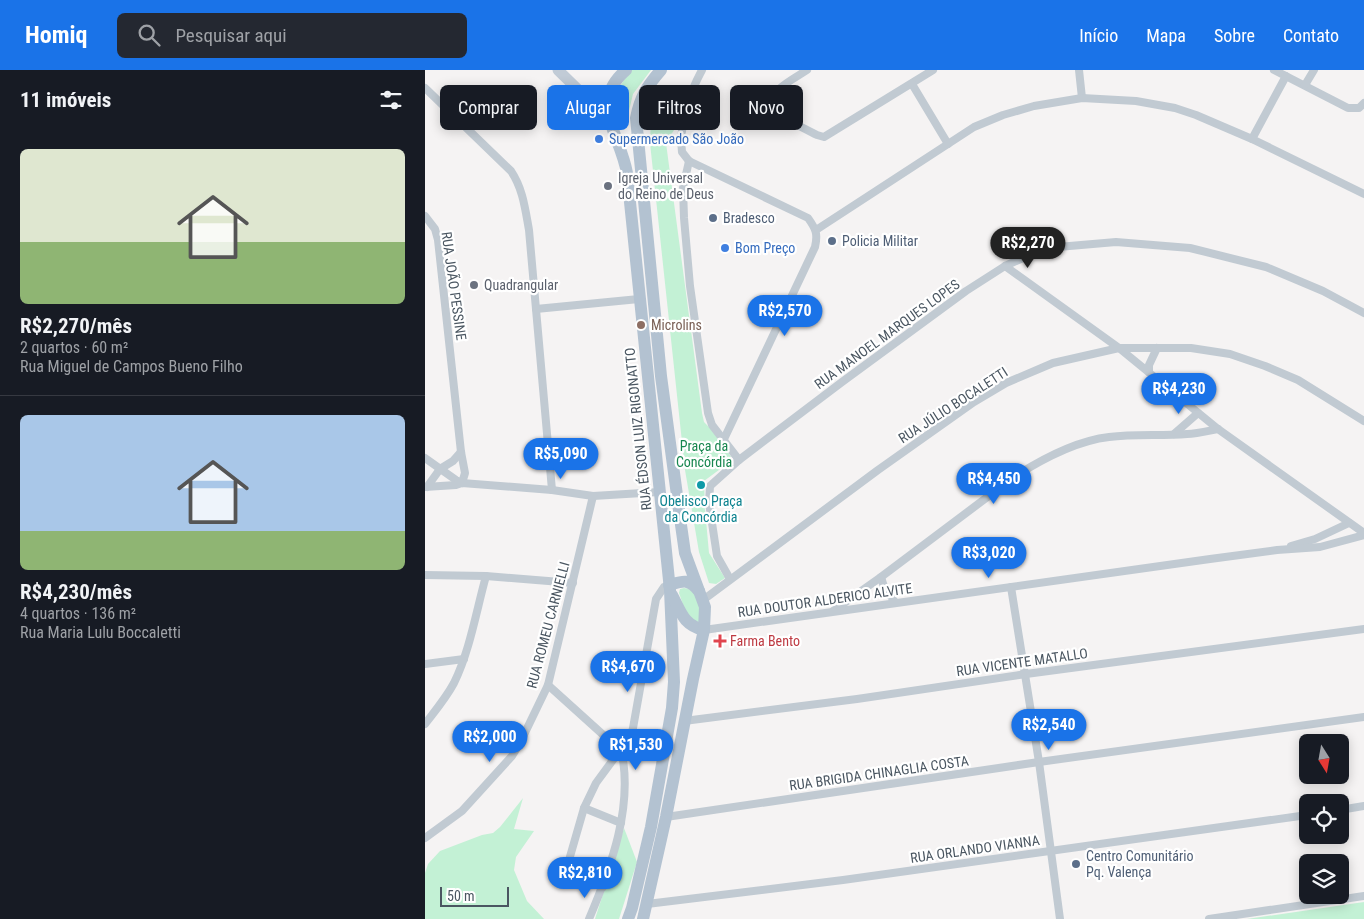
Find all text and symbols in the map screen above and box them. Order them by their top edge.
search box [117,13,467,58]
text: Homiq [25,21,87,49]
icon: search [135,21,163,49]
text: Pesquisar aqui [175,24,287,47]
text: Início [1079,25,1118,46]
text: Mapa [1146,25,1186,46]
text: Sobre [1214,25,1255,46]
text: Contato [1283,25,1339,46]
chip: Comprar [440,85,537,130]
chip: Alugar [547,85,629,130]
chip: Filtros [639,85,720,130]
chip: Novo [730,85,803,130]
icon: filters [377,86,405,114]
text: 11 imóveis [20,88,111,112]
place label: Supermercado São João [609,131,744,147]
marker: Supermercado São João [593,133,605,145]
place label: Igreja Universal do Reino de Deus [618,170,714,202]
marker: Igreja Universal do Reino de Deus [602,180,614,192]
icon: home [168,182,258,272]
place label: Bradesco [723,210,775,226]
marker: Bradesco [707,212,719,224]
pin: R$2,270 [982,226,1074,269]
street label: RUA JOÃO PESSINE [438,231,471,341]
place label: Policia Militar [842,233,918,249]
text: R$2,270 [1001,233,1055,252]
marker: Policia Militar [826,235,838,247]
place label: Bom Preço [735,240,795,256]
marker: Bom Preço [719,242,731,254]
street label: RUA MANOEL MARQUES LOPES [811,276,963,392]
place label: Quadrangular [484,277,558,293]
marker: Quadrangular [468,279,480,291]
pin: R$2,570 [739,294,831,337]
text: R$2,570 [758,301,812,320]
text: R$2,270/mês [20,314,132,338]
place label: Microlins [651,317,702,333]
marker: Microlins [635,319,647,331]
text: 2 quartos · 60 m² [20,338,128,357]
street label: RUA ÉDSON LUIZ RIGONATTO [620,347,655,511]
text: Rua Miguel de Campos Bueno Filho [20,357,243,376]
street label: RUA JÚLIO BOCALETTI [895,363,1011,446]
pin: R$4,230 [1133,372,1225,415]
text: R$4,230 [1152,379,1206,398]
pin: R$5,090 [515,438,607,480]
park label: Praça da Concórdia [676,438,732,470]
text: R$5,090 [534,444,588,463]
icon: home [168,447,258,537]
pin: R$4,450 [948,462,1040,505]
text: R$4,450 [967,469,1021,488]
marker: Obelisco Praça da Concórdia [695,479,707,491]
place label: Obelisco Praça da Concórdia [659,493,743,525]
pin: R$3,020 [943,536,1035,579]
text: R$3,020 [962,543,1016,562]
street label: RUA ROMEU CARNIELLI [523,560,573,690]
text: R$4,230/mês [20,580,132,604]
street label: RUA DOUTOR ALDERICO ALVITE [737,580,913,620]
text: 4 quartos · 136 m² [20,604,136,623]
text: Rua Maria Lulu Boccaletti [20,623,181,642]
place label: Farma Bento [730,633,800,649]
marker: Farma Bento [714,635,726,647]
street label: RUA VICENTE MATALLO [955,645,1089,679]
pin: R$4,670 [582,650,674,693]
text: R$4,670 [601,657,655,676]
pin: R$2,540 [1003,708,1095,751]
text: R$2,540 [1022,715,1076,734]
pin: R$2,000 [444,720,536,763]
text: R$2,000 [463,727,517,746]
pin: R$1,530 [590,728,682,771]
north arrow [1299,734,1349,784]
map controls [1299,734,1349,904]
text: R$1,530 [609,735,663,754]
street label: RUA BRIGIDA CHINAGLIA COSTA [788,752,970,794]
button: locate [1299,794,1349,844]
street label: RUA ORLANDO VIANNA [909,832,1041,866]
place label: Centro Comunitário Pq. Valença [1086,848,1193,880]
button: layers [1299,854,1349,904]
pin: R$2,810 [539,856,631,899]
marker: Centro Comunitário Pq. Valença [1070,858,1082,870]
text: R$2,810 [558,863,612,882]
scale bar [440,884,509,907]
text: 50 m [447,888,475,904]

